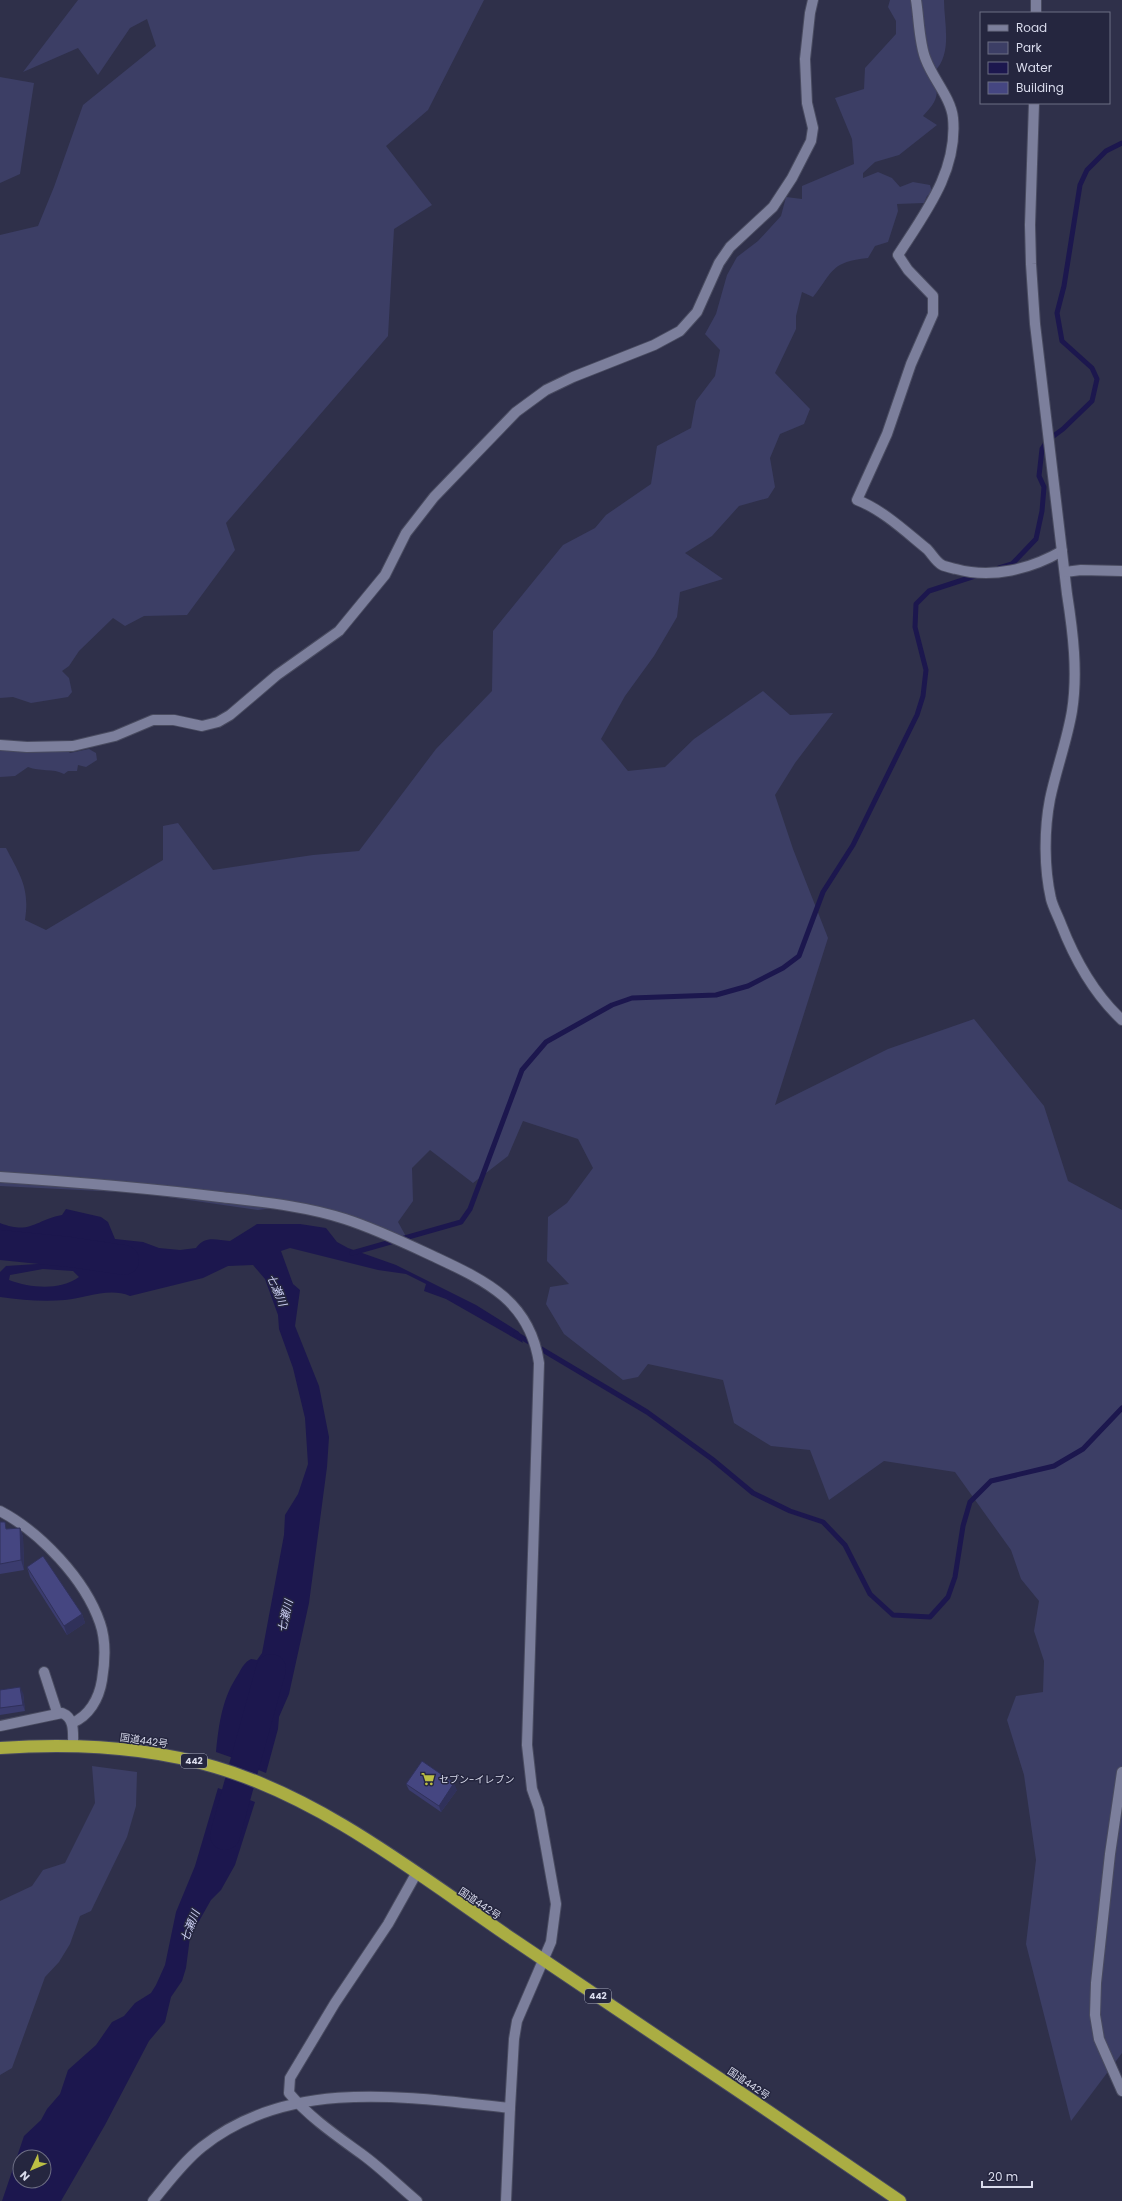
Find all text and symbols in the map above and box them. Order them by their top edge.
legend [980,12,1110,104]
text: Road [1016,19,1047,36]
text: Park [1016,39,1043,56]
text: Water [1016,59,1053,76]
text: Building [1016,79,1064,96]
water label: 七瀬川 [263,1272,291,1309]
water label: 七瀬川 [273,1597,297,1634]
street label: 国道442号 [119,1730,169,1751]
road number: 442 [181,1754,207,1768]
supermarket icon: セブン-イレブン [420,1771,436,1787]
place label: セブン-イレブン [439,1772,515,1787]
street label: 国道442号 [455,1884,504,1923]
water label: 七瀬川 [177,1907,204,1944]
road number: 442 [585,1989,611,2003]
street label: 国道442号 [724,2064,773,2103]
north arrow [12,2149,52,2189]
scale bar [982,2163,1032,2189]
text: N [16,2167,33,2184]
text: 20 m [988,2168,1018,2185]

